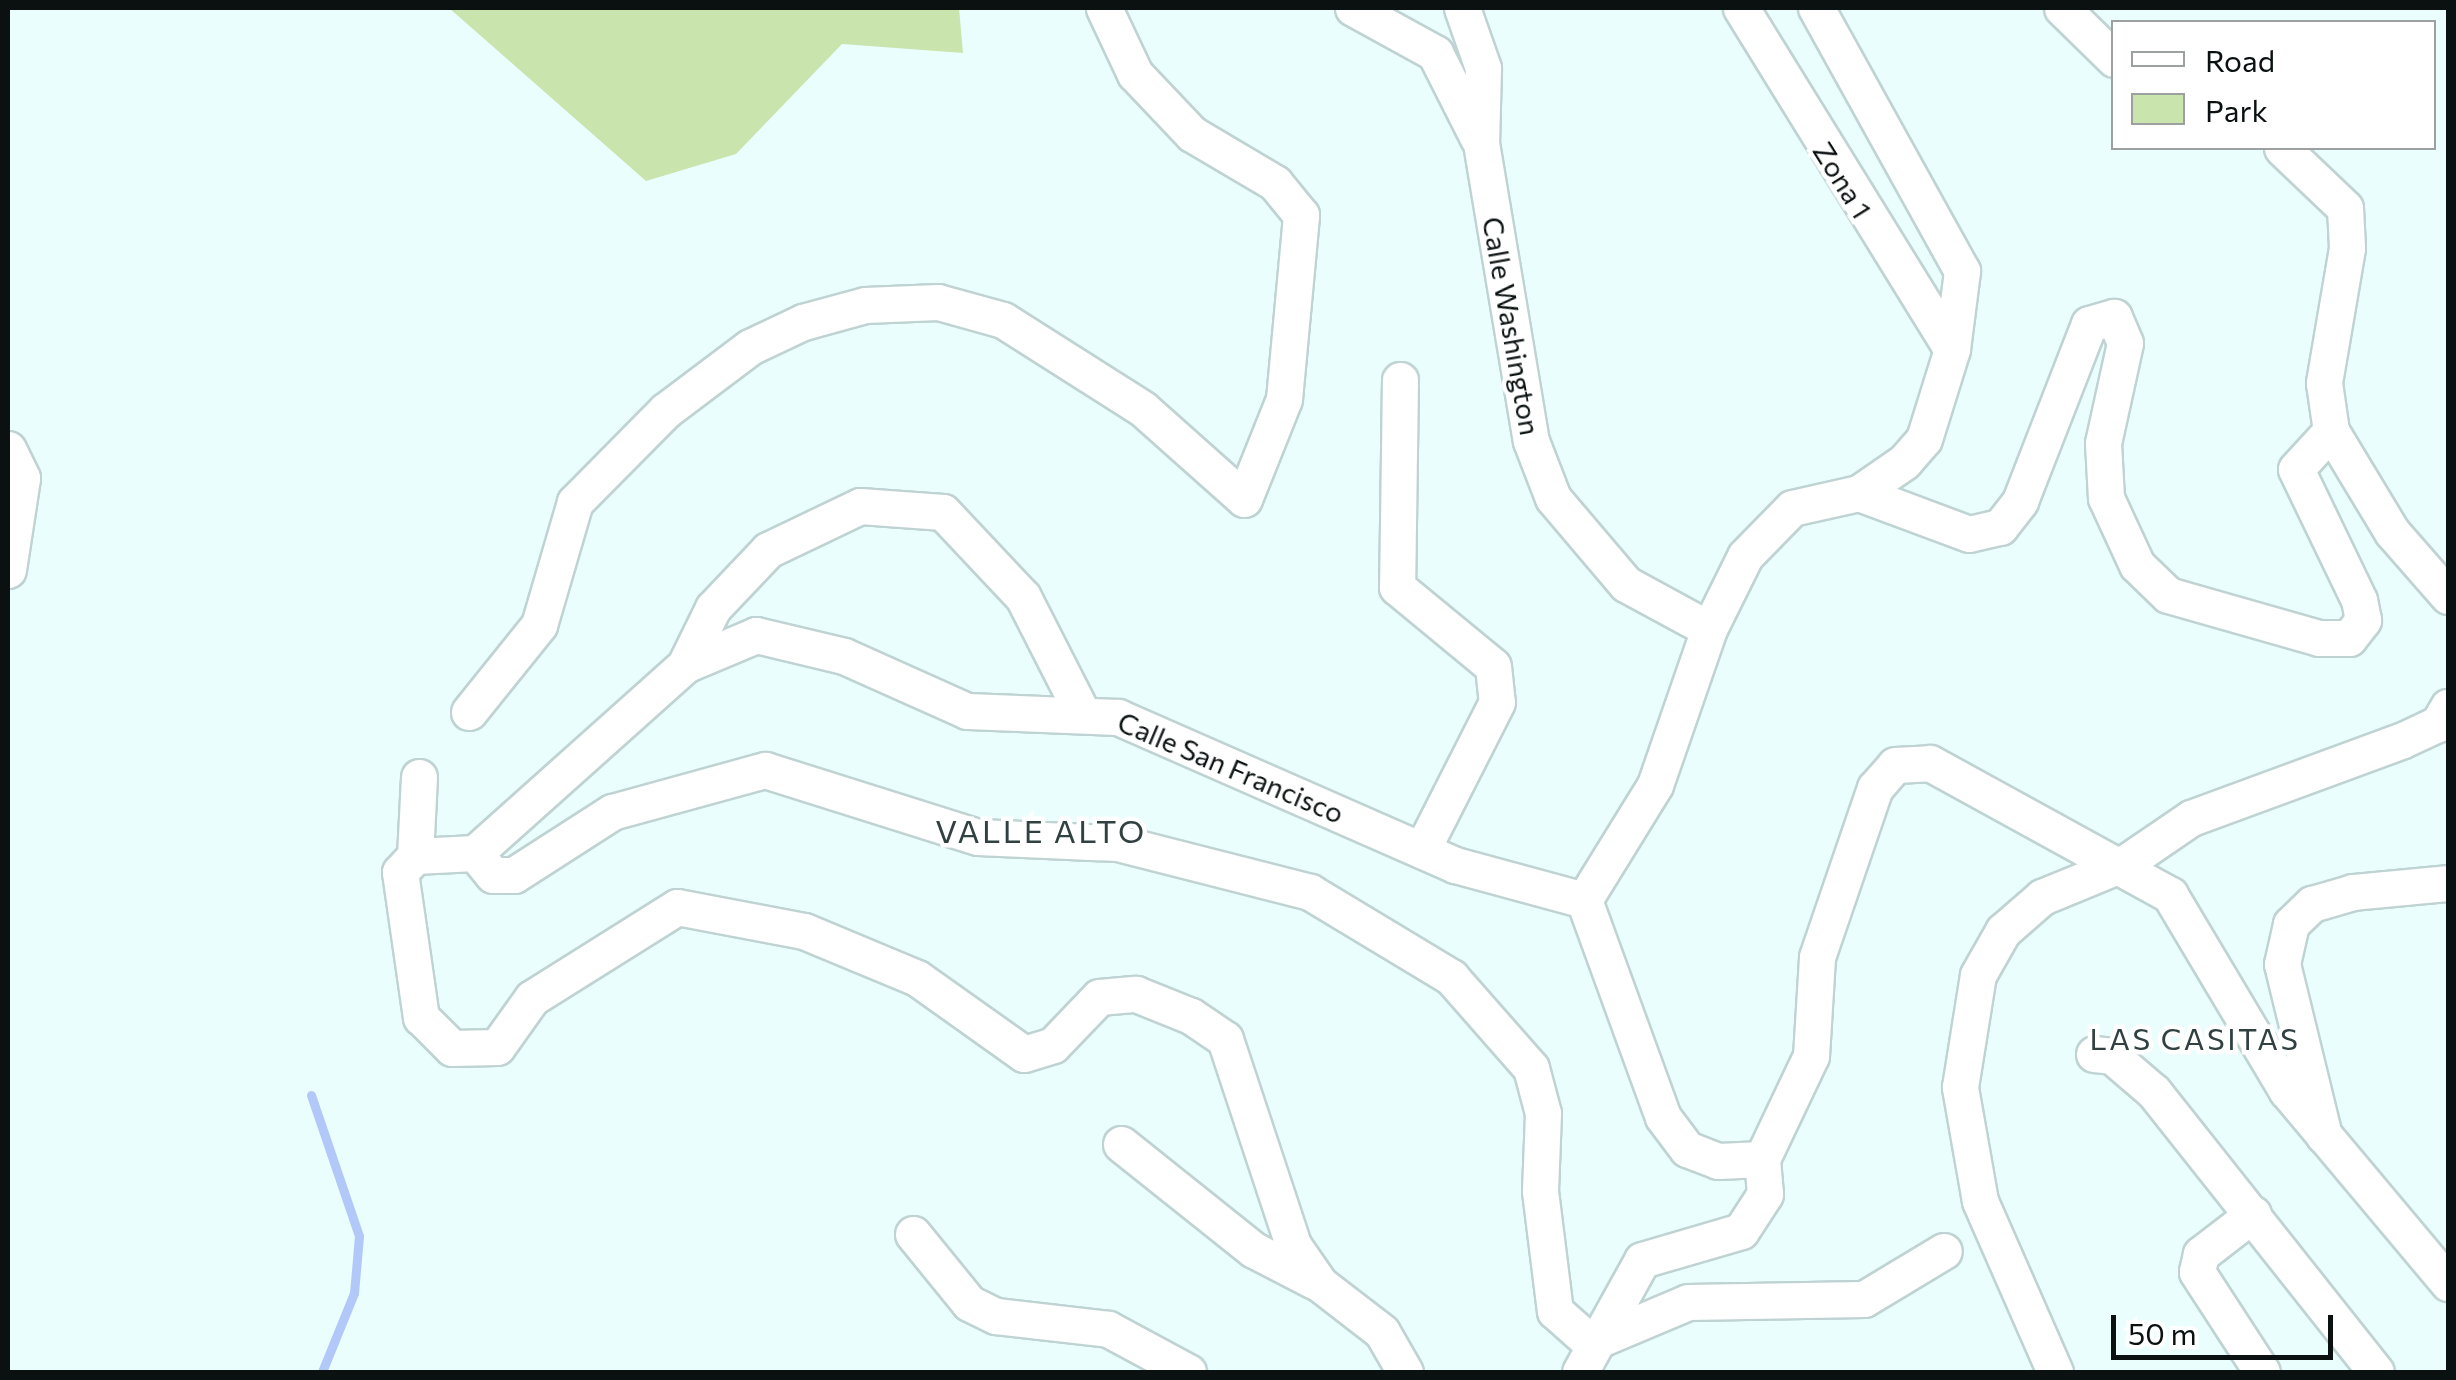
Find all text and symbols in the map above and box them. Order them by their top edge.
legend [2111,20,2436,150]
text: Road [2205,41,2275,78]
text: Park [2205,91,2268,128]
street label: Zona 1 [1807,136,1879,224]
street label: Calle Washington [1476,214,1548,438]
street label: Calle San Francisco [1113,704,1349,830]
district label: VALLE ALTO [935,811,1147,849]
district label: LAS CASITAS [2090,1020,2300,1056]
scale bar [2116,1295,2338,1357]
text: 50 m [2128,1314,2197,1351]

